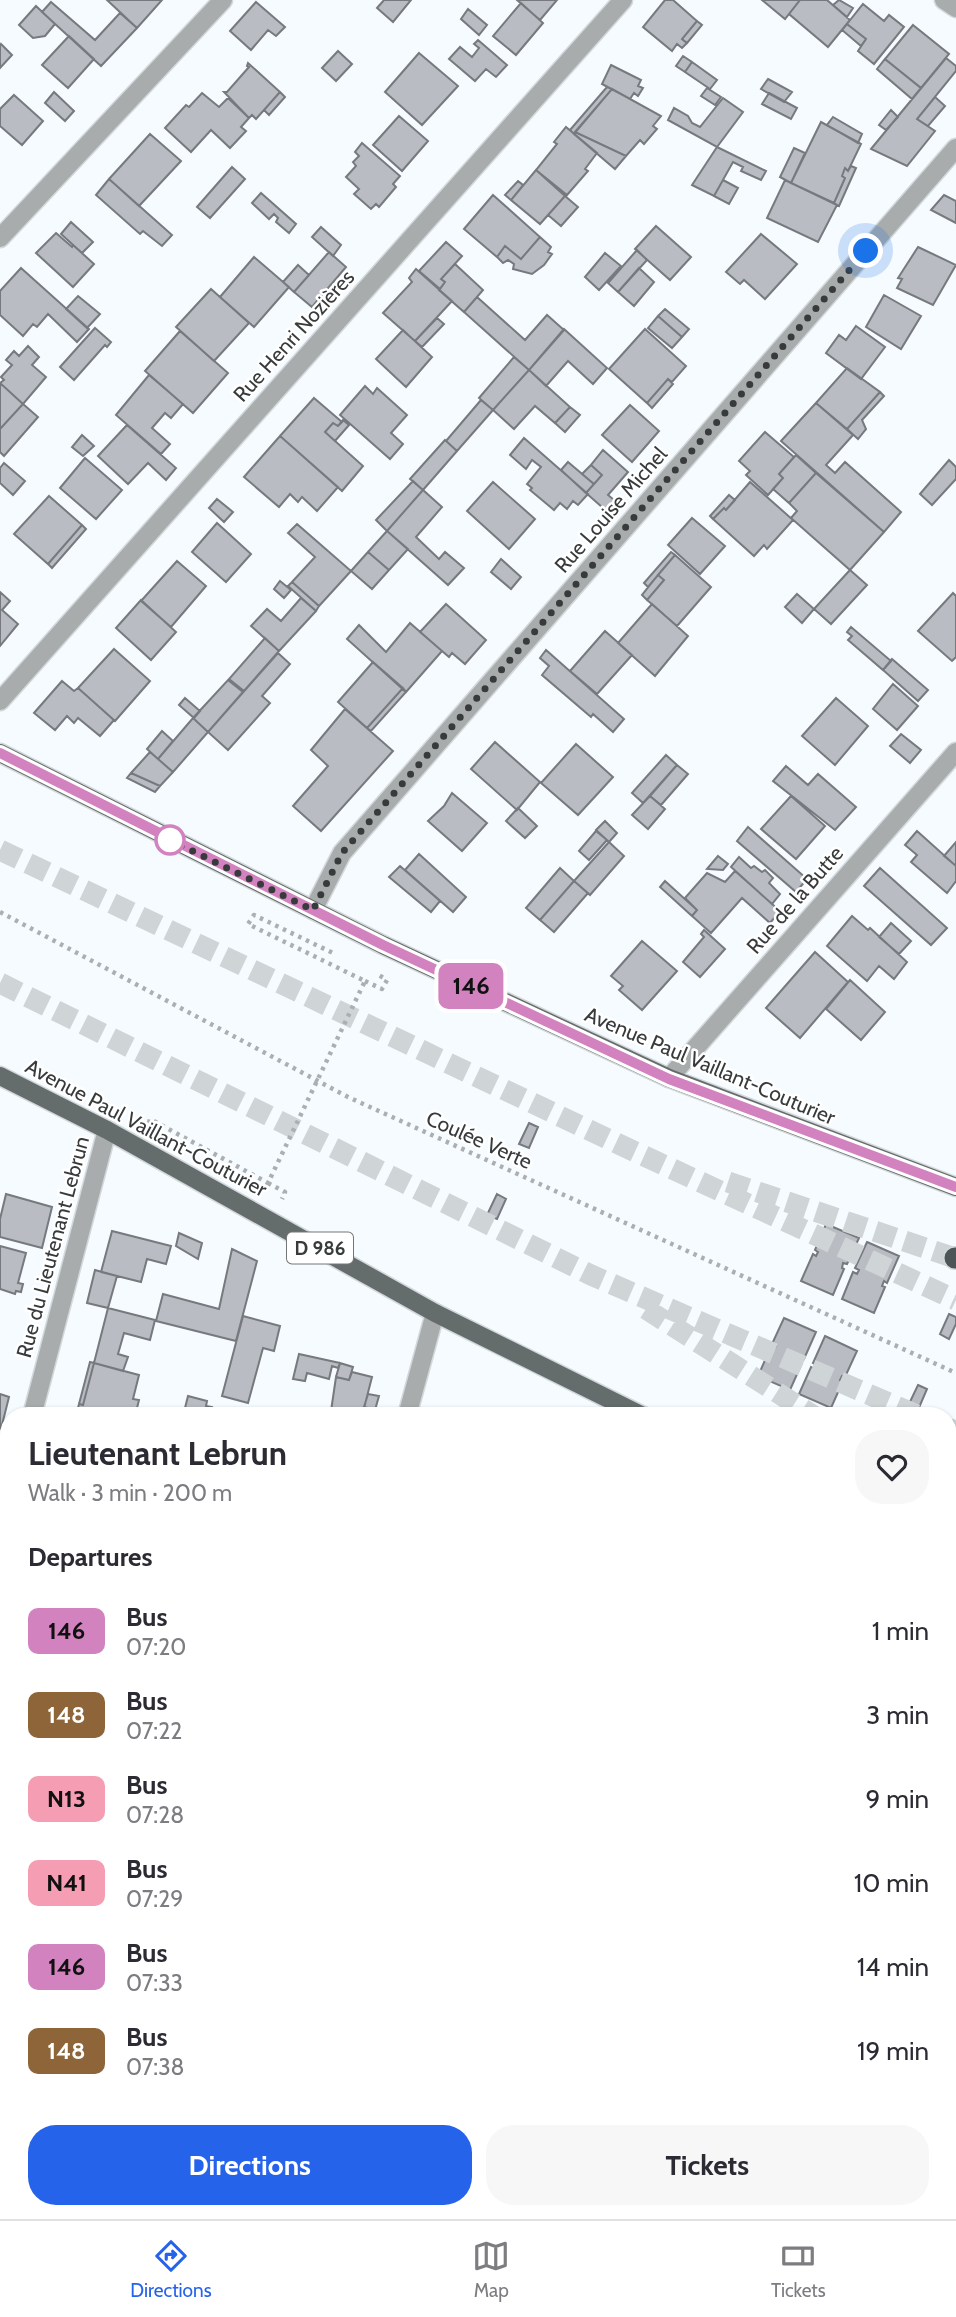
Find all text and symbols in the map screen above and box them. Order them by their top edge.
your location [848,233,883,268]
street label: Rue Henri Nozières [228,264,359,407]
street label: Rue Louise Michel [549,442,672,578]
unlabelled marker [155,825,185,855]
street label: Rue de la Butte [741,841,848,958]
line badge: 146 [431,963,511,1009]
text: 146 [452,971,490,1000]
street label: Avenue Paul Vaillant-Couturier [581,1001,839,1130]
street label: Avenue Paul Vaillant-Couturier [21,1053,271,1202]
street label: Coulée Verte [423,1105,536,1174]
street label: Rue du Lieutenant Lebrun [11,1133,94,1360]
road number: D 986 [287,1232,353,1264]
button: heart [855,1430,929,1504]
text: Lieutenant Lebrun [28,1433,287,1473]
text: Walk · 3 min · 200 m [28,1479,232,1507]
text: Departures [28,1541,152,1573]
text: Bus [126,1601,167,1633]
text: 1 min [872,1615,929,1647]
text: 146 [48,1616,85,1645]
text: 07:20 [126,1633,186,1661]
text: Bus [126,1685,167,1717]
text: 3 min [866,1699,929,1731]
text: 148 [47,1700,86,1729]
text: 07:22 [126,1717,182,1745]
text: Bus [126,1769,167,1801]
text: 9 min [866,1783,929,1815]
text: N13 [47,1784,86,1813]
text: 07:28 [126,1801,184,1829]
text: Bus [126,1853,167,1885]
text: 10 min [854,1867,929,1899]
text: N41 [46,1868,87,1897]
text: 07:29 [126,1885,183,1913]
text: Bus [126,1937,167,1969]
text: 14 min [857,1951,929,1983]
text: 146 [48,1952,85,1981]
text: 07:33 [126,1969,183,1997]
text: Bus [126,2021,167,2053]
text: 19 min [857,2035,929,2067]
text: 148 [47,2036,86,2065]
text: 07:38 [126,2053,185,2081]
button: Directions [28,2125,472,2205]
button: Tickets [486,2125,929,2205]
tab: Directions [130,2237,212,2302]
tab: Map [472,2237,510,2302]
tab: Tickets [771,2237,826,2302]

